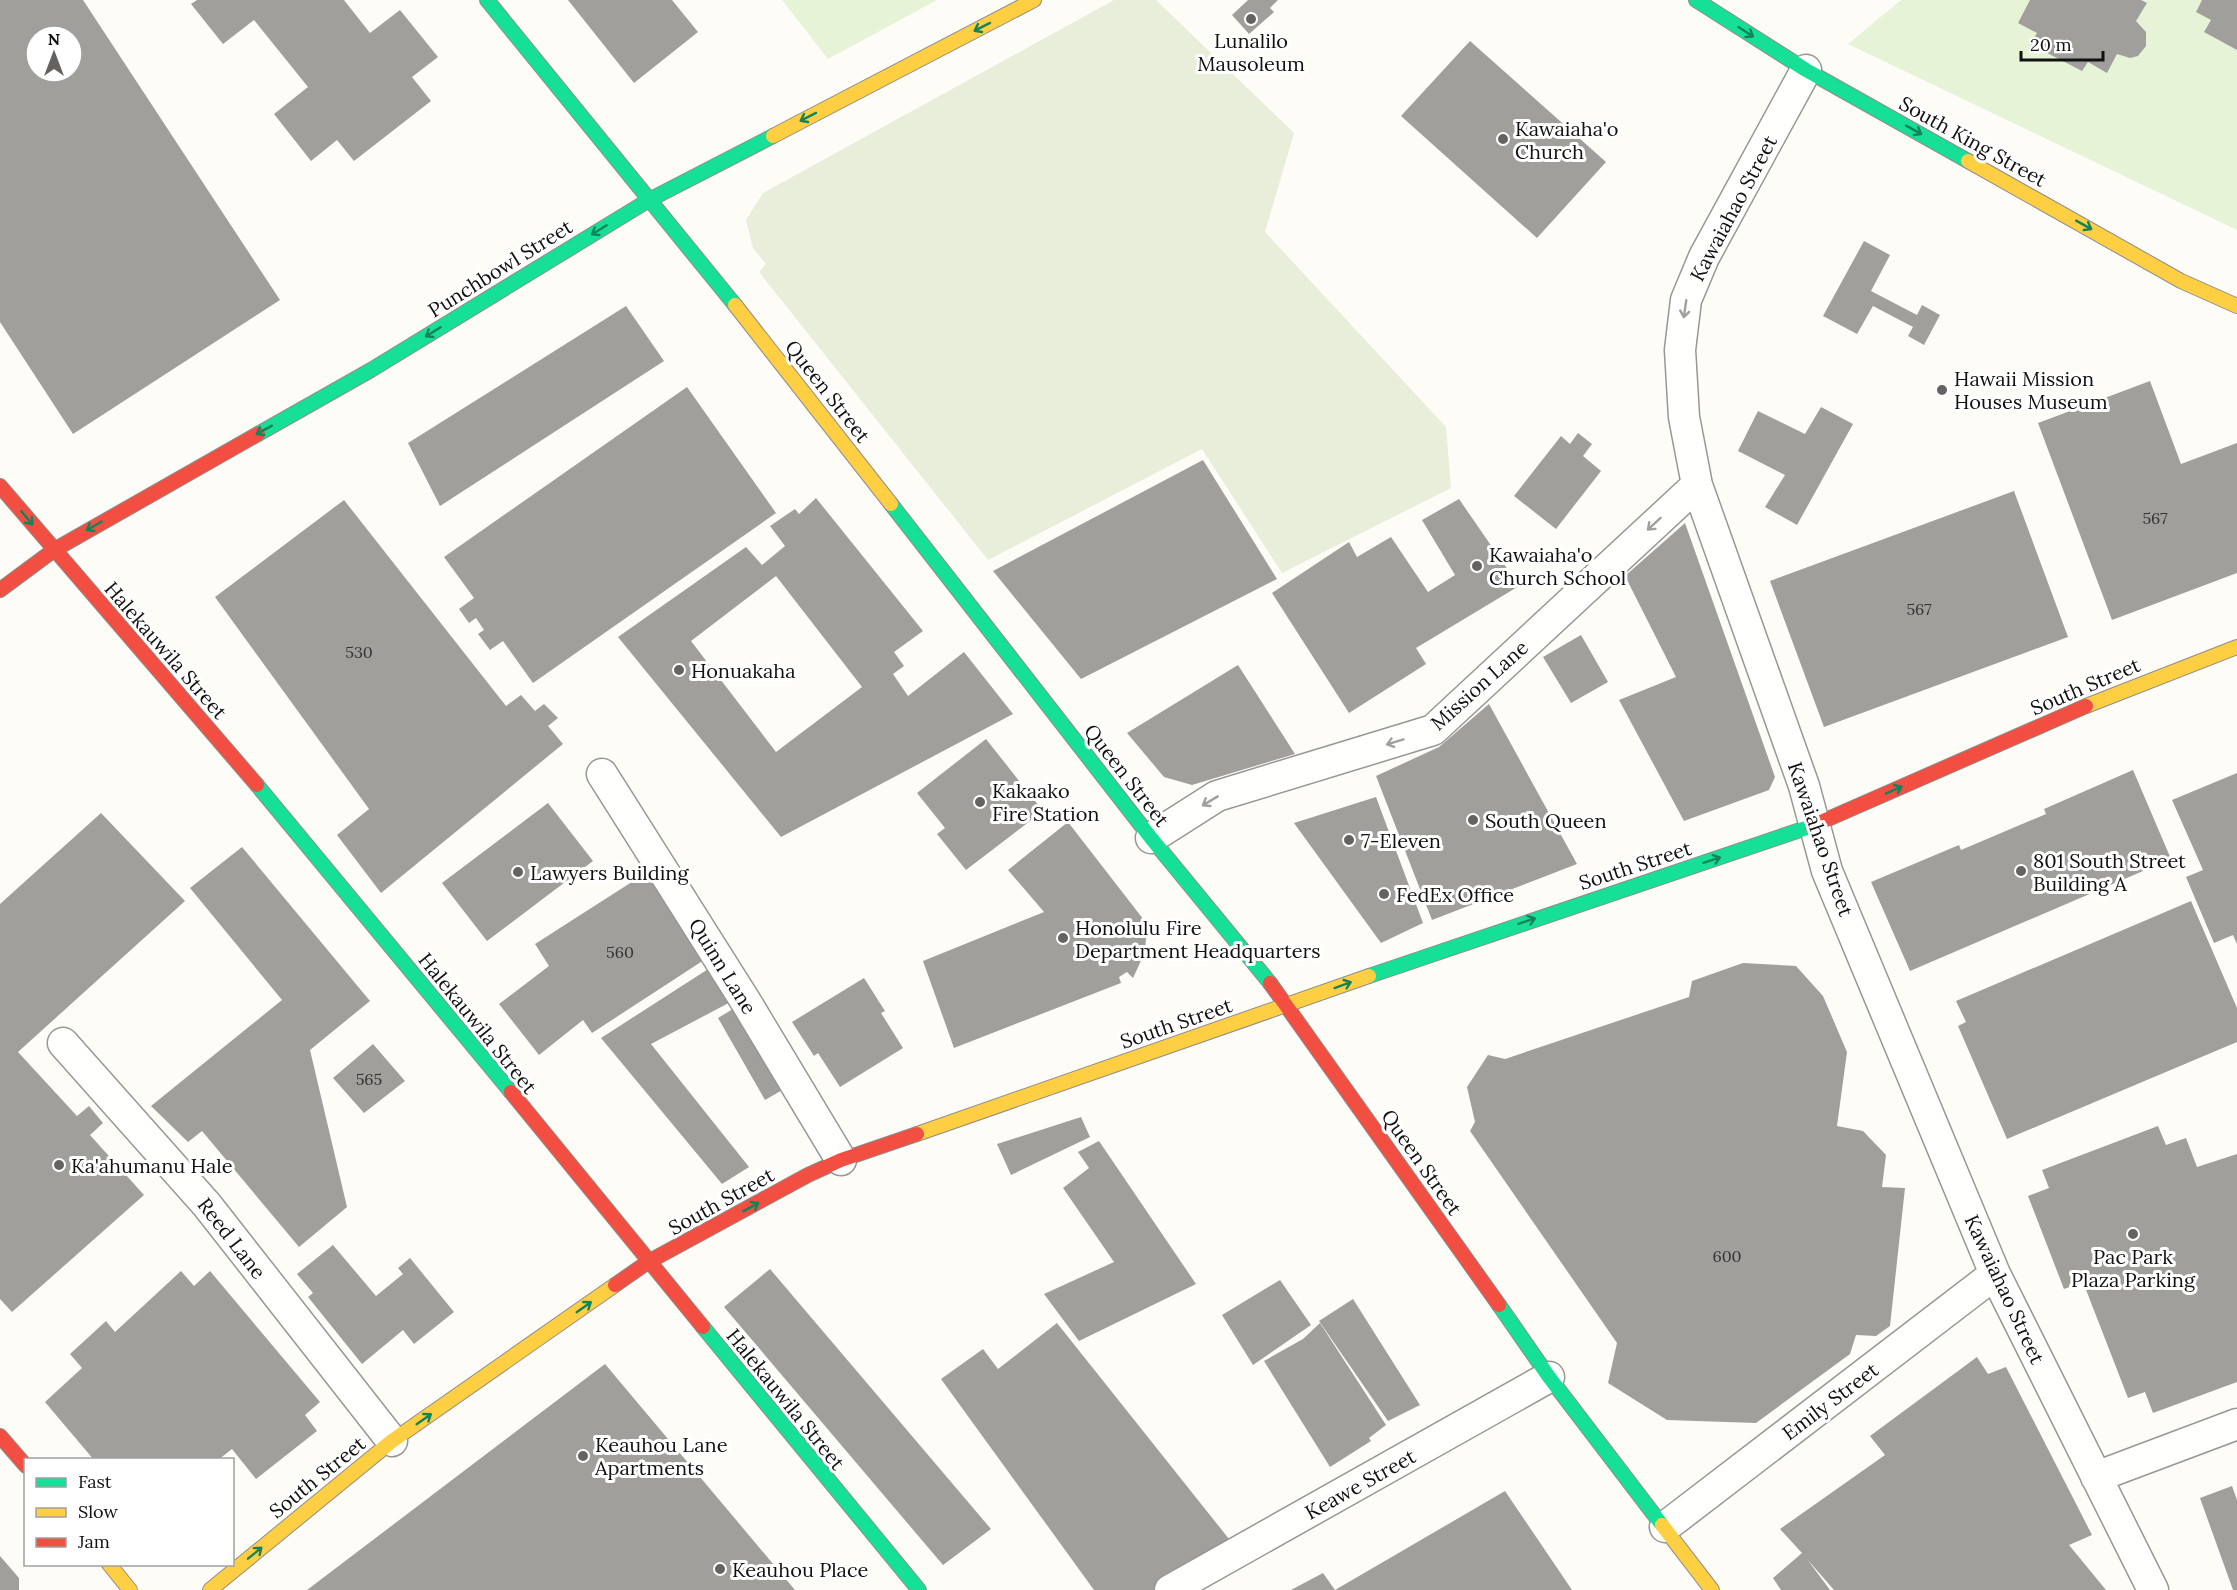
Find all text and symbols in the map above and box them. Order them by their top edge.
marker: Lunalilo Mausoleum [1244,12,1258,26]
one-way arrow [973,22,991,33]
north arrow [24,24,84,84]
scale bar [2021,24,2104,62]
one-way arrow [1737,26,1754,38]
place label: Lunalilo Mausoleum [1197,28,1305,76]
text: N [48,29,60,49]
text: 20 m [2030,33,2072,56]
street label: South King Street [1895,90,2051,192]
one-way arrow [800,111,818,123]
place label: Kawaiaha'o Church [1515,116,1618,164]
one-way arrow [1905,124,1922,136]
street label: Kawaiahao Street [1684,131,1782,285]
marker: Kawaiaha'o Church [1496,132,1510,146]
street label: Punchbowl Street [423,213,577,322]
one-way arrow [2075,219,2092,231]
one-way arrow [591,225,608,237]
one-way arrow [1680,299,1691,319]
one-way arrow [425,327,442,339]
street label: Queen Street [780,335,876,448]
place label: Hawaii Mission Houses Museum [1954,366,2108,414]
marker: Hawaii Mission Houses Museum [1935,383,1949,397]
one-way arrow [256,424,273,436]
house number: 567 [2142,508,2168,528]
one-way arrow [20,510,34,525]
one-way arrow [1647,517,1662,532]
one-way arrow [86,521,104,532]
place label: Kawaiaha'o Church School [1489,542,1626,590]
marker: Kawaiaha'o Church School [1470,559,1484,573]
street label: Halekauwila Street [99,576,233,724]
house number: 567 [1906,599,1932,619]
street label: Mission Lane [1425,635,1533,735]
house number: 530 [345,642,373,662]
street label: South Street [2026,652,2144,720]
place label: Honuakaha [691,658,796,683]
marker: Honuakaha [672,663,686,677]
street label: Queen Street [1079,719,1175,832]
one-way arrow [1386,737,1405,748]
street label: Kawaiahao Street [1783,758,1859,920]
place label: Kakaako Fire Station [992,778,1099,826]
one-way arrow [1885,784,1903,795]
marker: Kakaako Fire Station [973,795,987,809]
one-way arrow [1202,795,1219,807]
place label: South Queen [1485,808,1607,833]
marker: South Queen [1466,813,1480,827]
place label: 7-Eleven [1361,828,1441,853]
marker: 7-Eleven [1342,833,1356,847]
street label: South Street [1576,835,1695,895]
place label: 801 South Street Building A [2033,848,2186,896]
one-way arrow [1702,853,1721,864]
place label: Lawyers Building [530,860,689,885]
marker: 801 South Street Building A [2014,864,2028,878]
marker: Lawyers Building [511,865,525,879]
place label: FedEx Office [1396,882,1514,907]
marker: FedEx Office [1377,887,1391,901]
street label: Quinn Lane [684,913,762,1019]
place label: Honolulu Fire Department Headquarters [1075,915,1321,963]
one-way arrow [1517,915,1536,926]
marker: Honolulu Fire Department Headquarters [1056,931,1070,945]
house number: 560 [606,942,634,962]
street label: Halekauwila Street [413,947,543,1099]
one-way arrow [1333,979,1352,990]
street label: South Street [1117,992,1235,1054]
house number: 565 [356,1069,382,1089]
street label: Queen Street [1376,1104,1468,1220]
place label: Ka'ahumanu Hale [71,1153,233,1178]
marker: Ka'ahumanu Hale [52,1158,66,1172]
street label: South Street [664,1162,778,1240]
street label: Reed Lane [192,1192,272,1284]
one-way arrow [741,1201,759,1212]
street label: Kawaiahao Street [1959,1210,2051,1368]
marker: Pac Park Plaza Parking [2126,1227,2140,1241]
place label: Pac Park Plaza Parking [2071,1244,2196,1292]
house number: 600 [1712,1246,1742,1266]
one-way arrow [575,1301,592,1313]
street label: Halekauwila Street [721,1323,851,1475]
street label: Emily Street [1777,1357,1883,1445]
one-way arrow [415,1413,432,1425]
street label: South Street [264,1430,370,1523]
place label: Keauhou Lane Apartments [594,1432,728,1480]
street label: Keawe Street [1300,1443,1420,1525]
marker: Keauhou Lane Apartments [576,1449,590,1463]
legend [24,1458,234,1566]
text: Fast [78,1470,112,1493]
text: Slow [78,1500,118,1523]
text: Jam [77,1530,110,1553]
one-way arrow [247,1546,262,1560]
place label: Keauhou Place [732,1557,868,1582]
marker: Keauhou Place [713,1562,727,1576]

